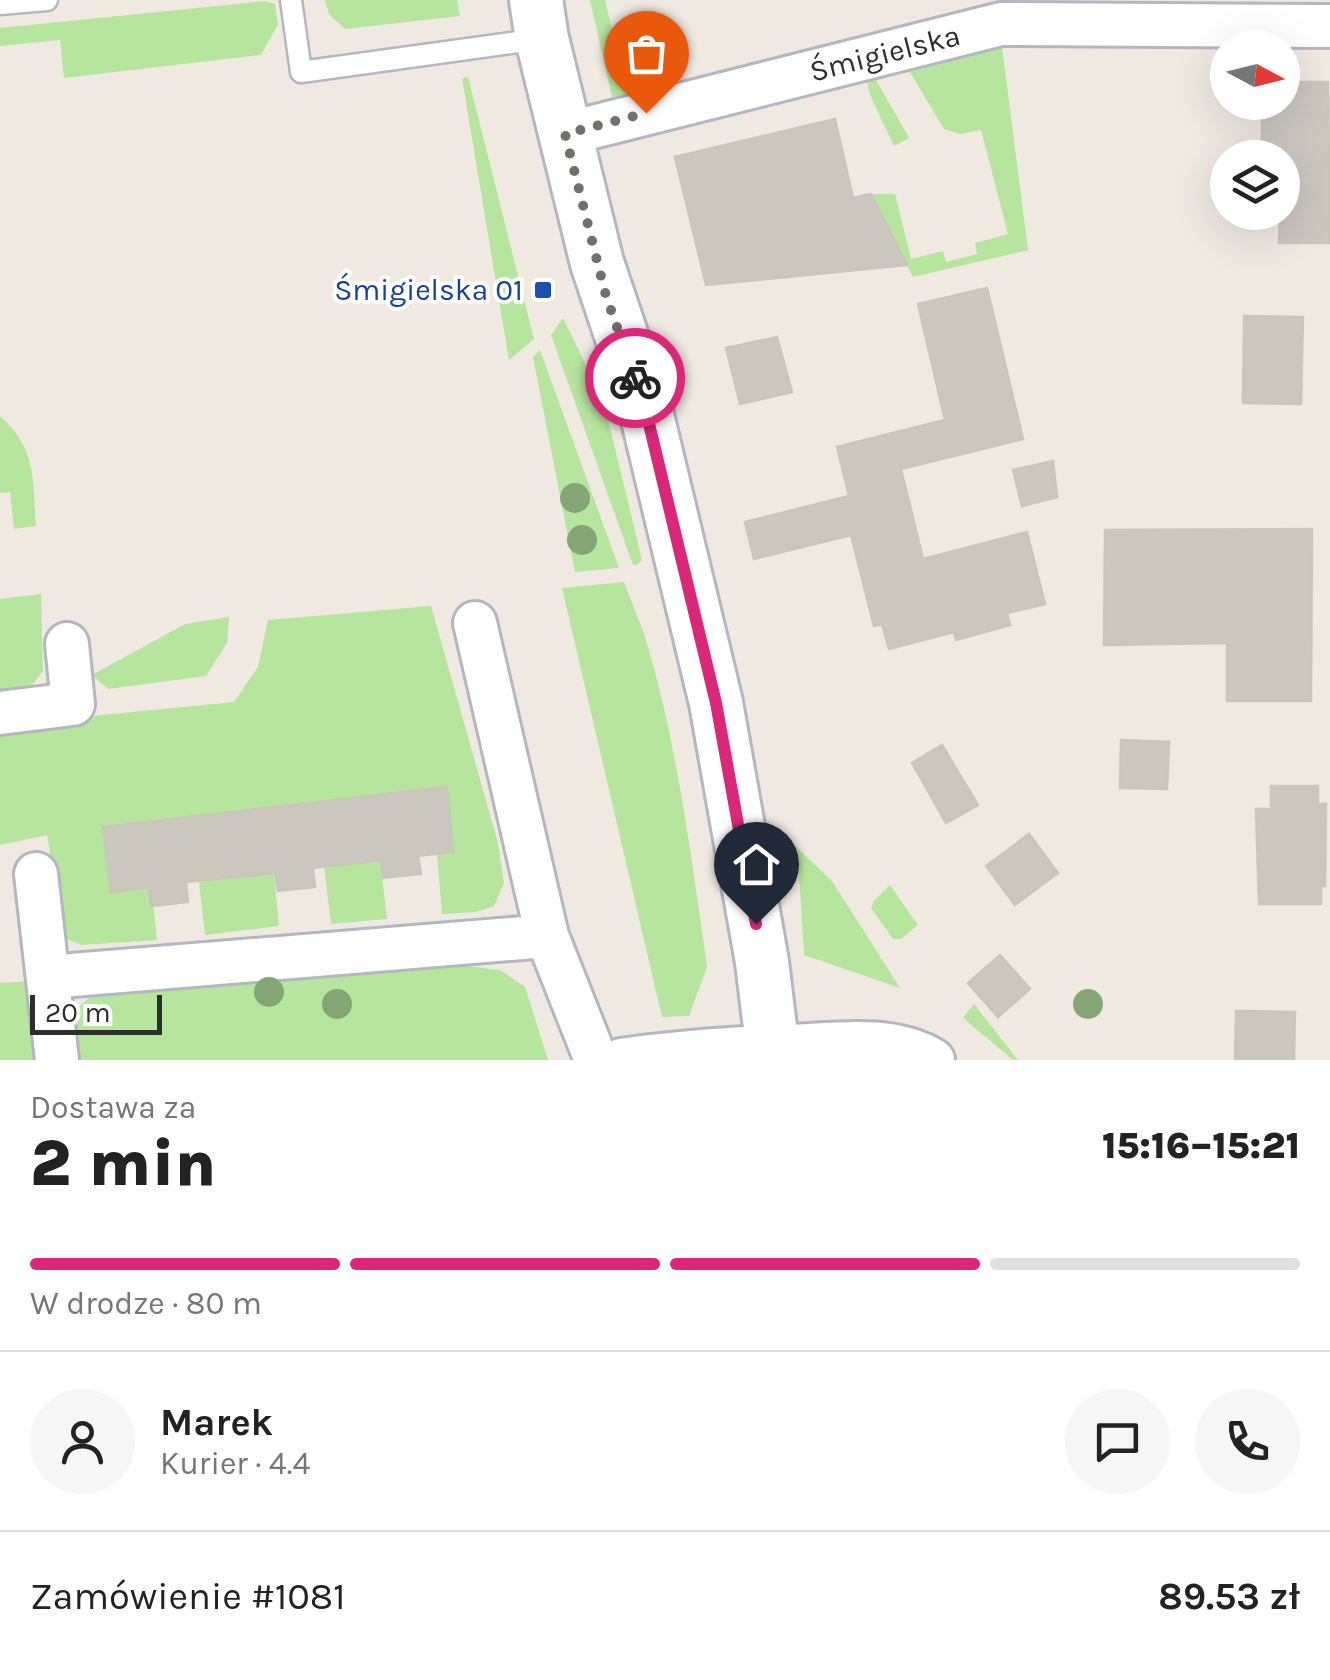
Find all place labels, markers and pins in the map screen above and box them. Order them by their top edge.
pin [604,11,689,114]
place label: Śmigielska 01 [334,272,523,308]
marker: Śmigielska 01 [532,279,554,301]
pin [714,822,799,925]

